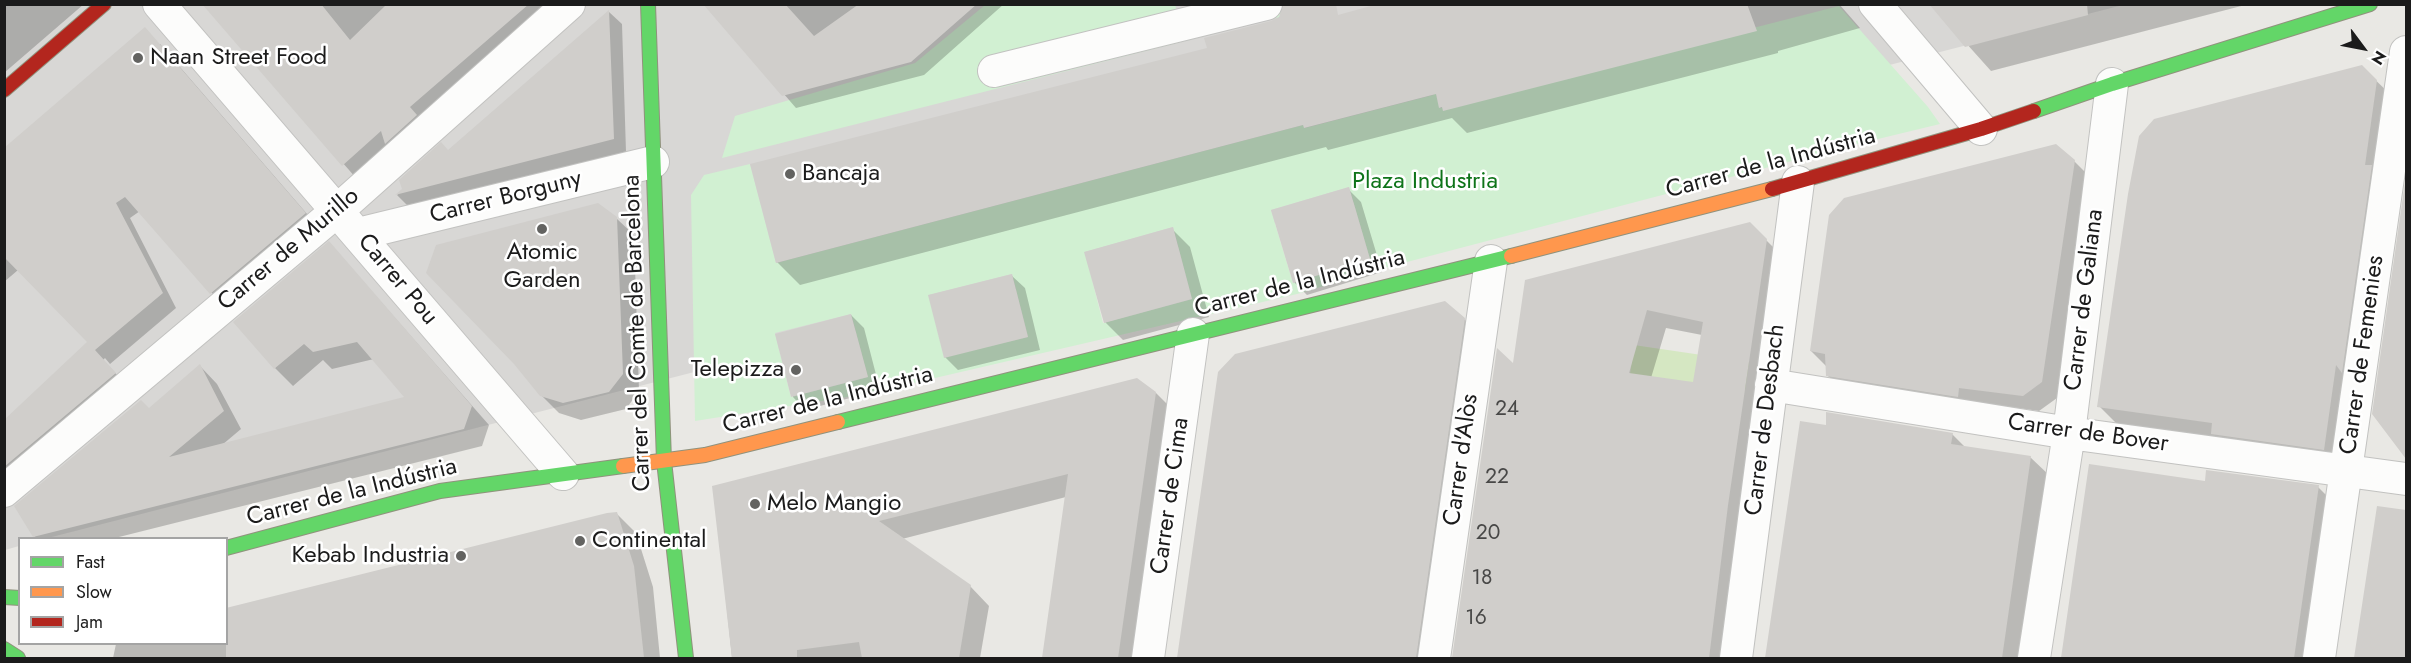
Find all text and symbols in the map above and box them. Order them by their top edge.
north arrow [2333,18,2393,78]
place label: Naan Street Food [150,44,327,72]
text: N [2366,46,2392,69]
marker: Naan Street Food [131,51,145,65]
street label: Carrer de la Indústria [1663,122,1879,206]
place label: Bancaja [802,160,880,188]
street label: Carrer Borguny [427,165,585,231]
marker: Bancaja [783,167,797,181]
park label: Plaza Industria [1352,168,1498,196]
street label: Carrer del Comte de Barcelona [618,174,658,492]
street label: Carrer de Murillo [212,182,366,318]
street label: Carrer de Galiana [2060,208,2110,392]
marker: Atomic Garden [535,222,549,236]
street label: Carrer Pou [351,229,443,331]
place label: Atomic Garden [503,239,581,295]
street label: Carrer de la Indústria [1192,244,1408,324]
street label: Carrer de Femenies [2335,254,2391,456]
street label: Carrer de Desbach [1740,323,1792,517]
place label: Telepizza [691,356,784,384]
street label: Carrer de la Indústria [720,361,936,441]
marker: Telepizza [789,363,803,377]
street label: Carrer d'Alòs [1438,392,1486,528]
house number: 24 [1495,397,1519,423]
street label: Carrer de Bover [2006,408,2170,460]
street label: Carrer de Cima [1146,416,1196,576]
street label: Carrer de la Indústria [244,453,460,533]
house number: 22 [1485,465,1509,491]
place label: Melo Mangio [767,490,901,518]
marker: Melo Mangio [748,497,762,511]
house number: 20 [1476,521,1500,547]
place label: Continental [592,527,707,555]
marker: Continental [573,534,587,548]
legend [18,537,228,645]
place label: Kebab Industria [291,542,449,570]
text: Fast [76,549,105,575]
marker: Kebab Industria [454,549,468,563]
house number: 18 [1472,566,1492,592]
text: Slow [76,579,112,605]
house number: 16 [1465,606,1487,632]
text: Jam [76,609,103,635]

